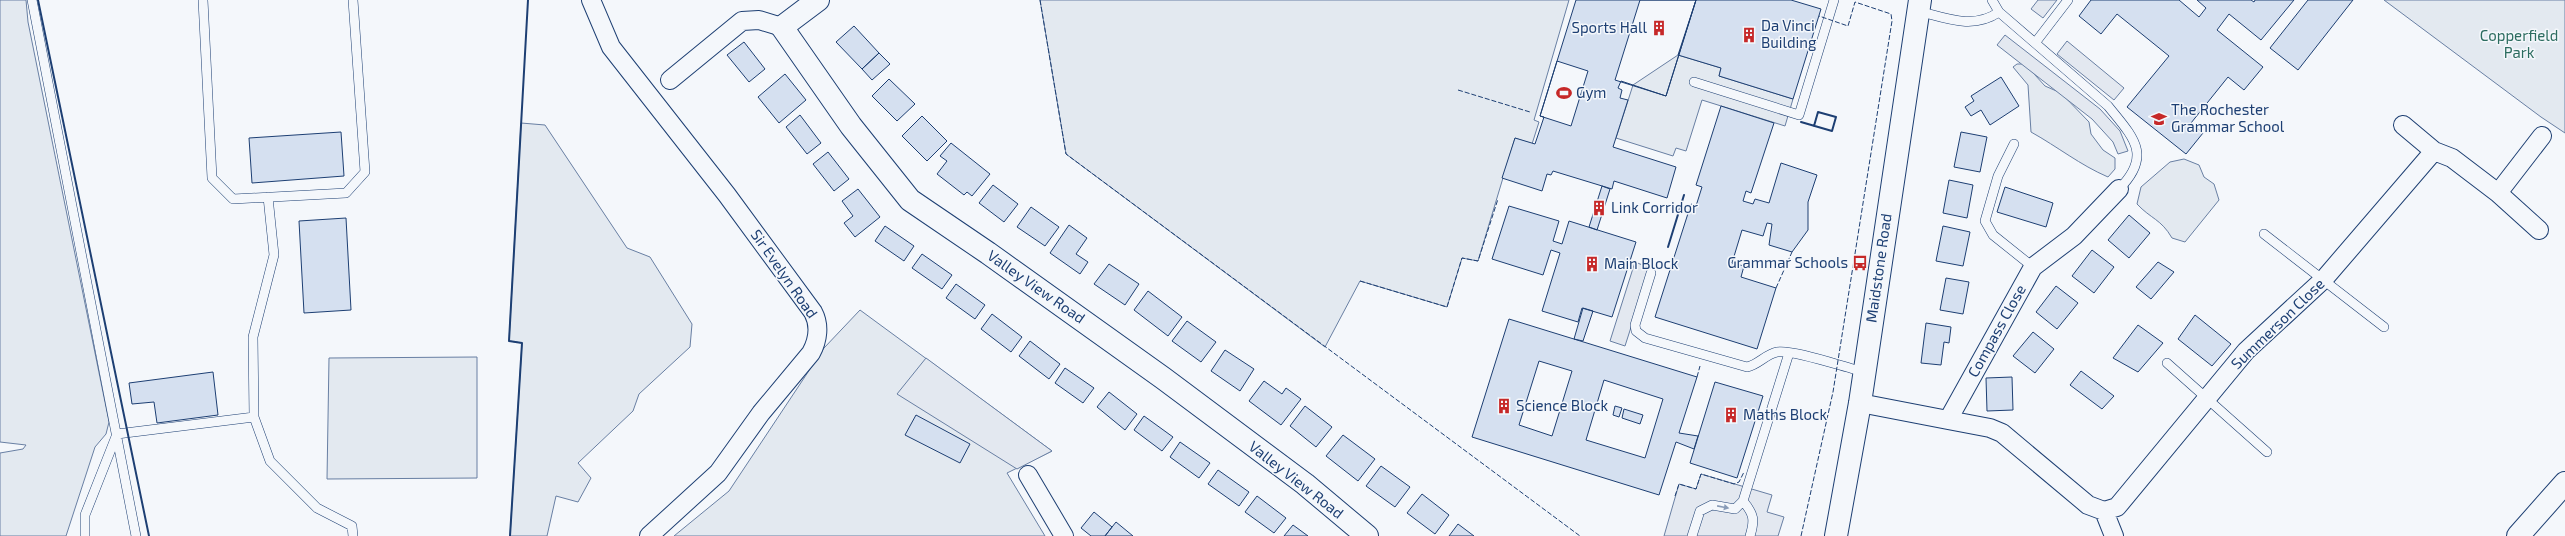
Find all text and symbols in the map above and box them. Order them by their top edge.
place label: Da Vinci Building [1761,16,1817,51]
place label: Sports Hall [1572,18,1648,36]
building icon: Sports Hall [1650,19,1668,37]
building icon: Da Vinci Building [1740,26,1758,44]
park label: Copperfield Park [2480,26,2558,61]
place label: Gym [1576,83,1607,101]
sports icon: Gym [1555,84,1573,102]
place label: The Rochester Grammar School [2171,100,2285,135]
school or university icon: The Rochester Grammar School [2150,110,2168,128]
place label: Link Corridor [1611,198,1698,216]
building icon: Link Corridor [1590,199,1608,217]
street label: Maidstone Road [1861,212,1895,324]
street label: Sir Evelyn Road [748,226,822,321]
street label: Valley View Road [984,246,1089,327]
place label: Grammar Schools [1727,253,1848,271]
place label: Main Block [1604,254,1679,272]
bus stop icon: Grammar Schools [1851,254,1869,272]
building icon: Main Block [1583,255,1601,273]
street label: Summerson Close [2227,274,2328,372]
street label: Compass Close [1963,281,2029,380]
place label: Science Block [1516,396,1608,414]
building icon: Science Block [1495,397,1513,415]
place label: Maths Block [1743,405,1827,423]
building icon: Maths Block [1722,406,1740,424]
street label: Valley View Road [1246,437,1348,522]
one-way arrow [1717,505,1729,511]

